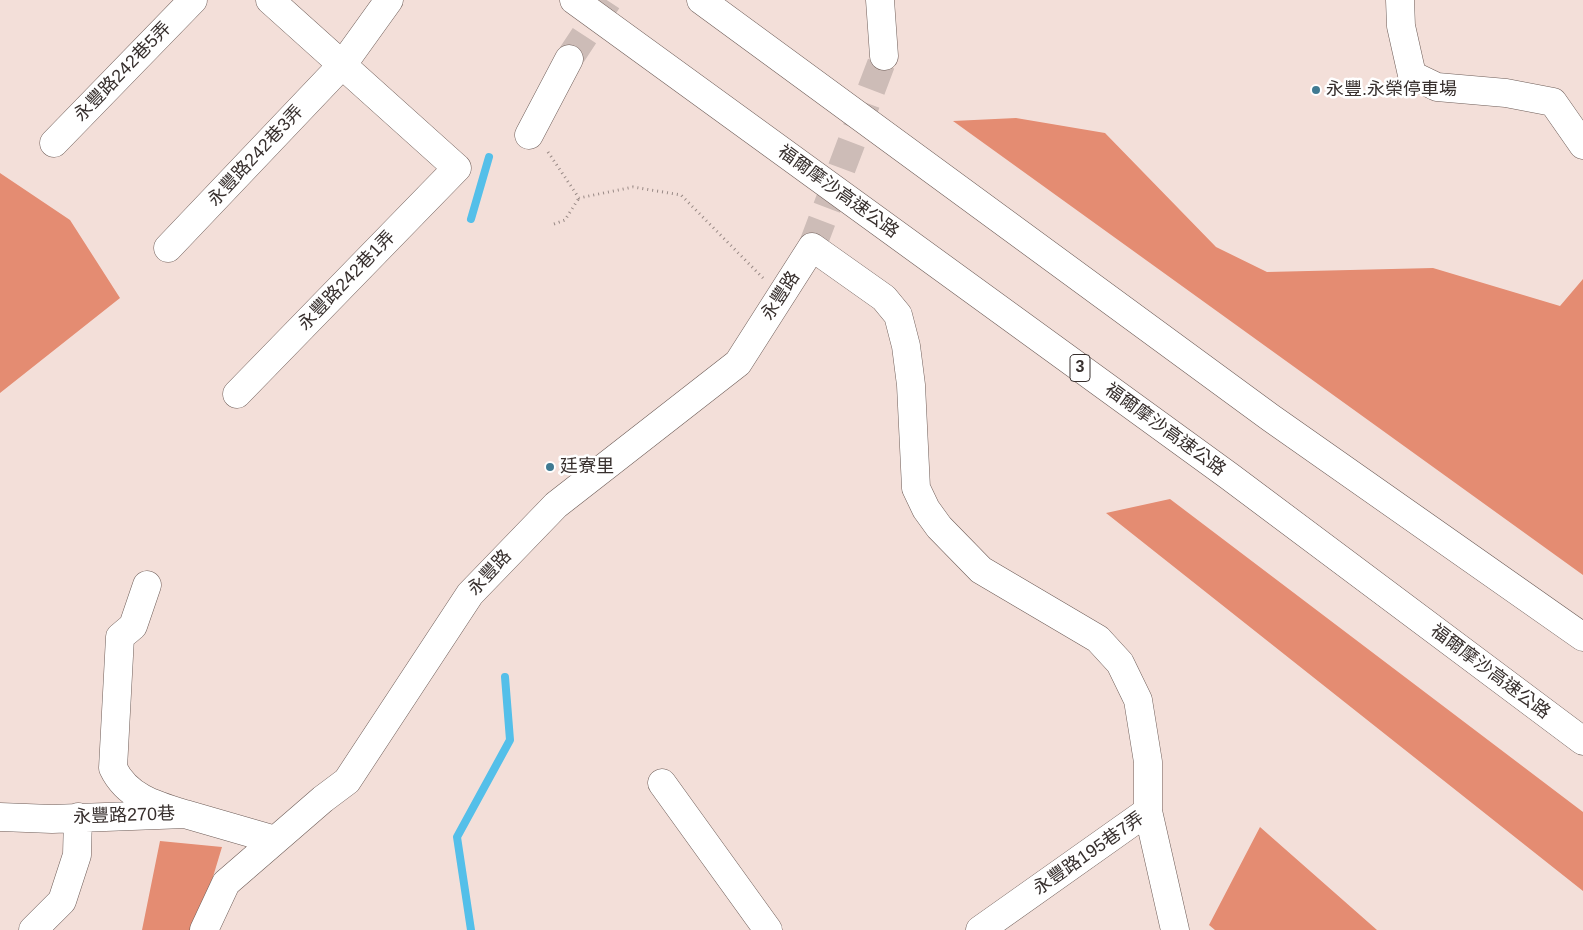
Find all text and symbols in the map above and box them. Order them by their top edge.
street label: 永豐路242巷5弄 [70,18,176,126]
place label: 永豐.永榮停車場 [1326,79,1457,101]
marker: 永豐.永榮停車場 [1310,84,1322,96]
street label: 永豐路242巷3弄 [204,101,308,211]
street label: 福爾摩沙高速公路 [773,141,903,243]
street label: 永豐路242巷1弄 [294,227,400,335]
street label: 永豐路 [757,267,805,325]
road number: 3 [1070,354,1090,382]
street label: 福爾摩沙高速公路 [1100,379,1230,481]
place label: 廷寮里 [560,456,614,478]
marker: 廷寮里 [544,461,556,473]
street label: 永豐路 [464,546,516,600]
street label: 福爾摩沙高速公路 [1426,620,1554,724]
street label: 永豐路270巷 [73,803,175,829]
street label: 永豐路195巷7弄 [1030,808,1148,900]

